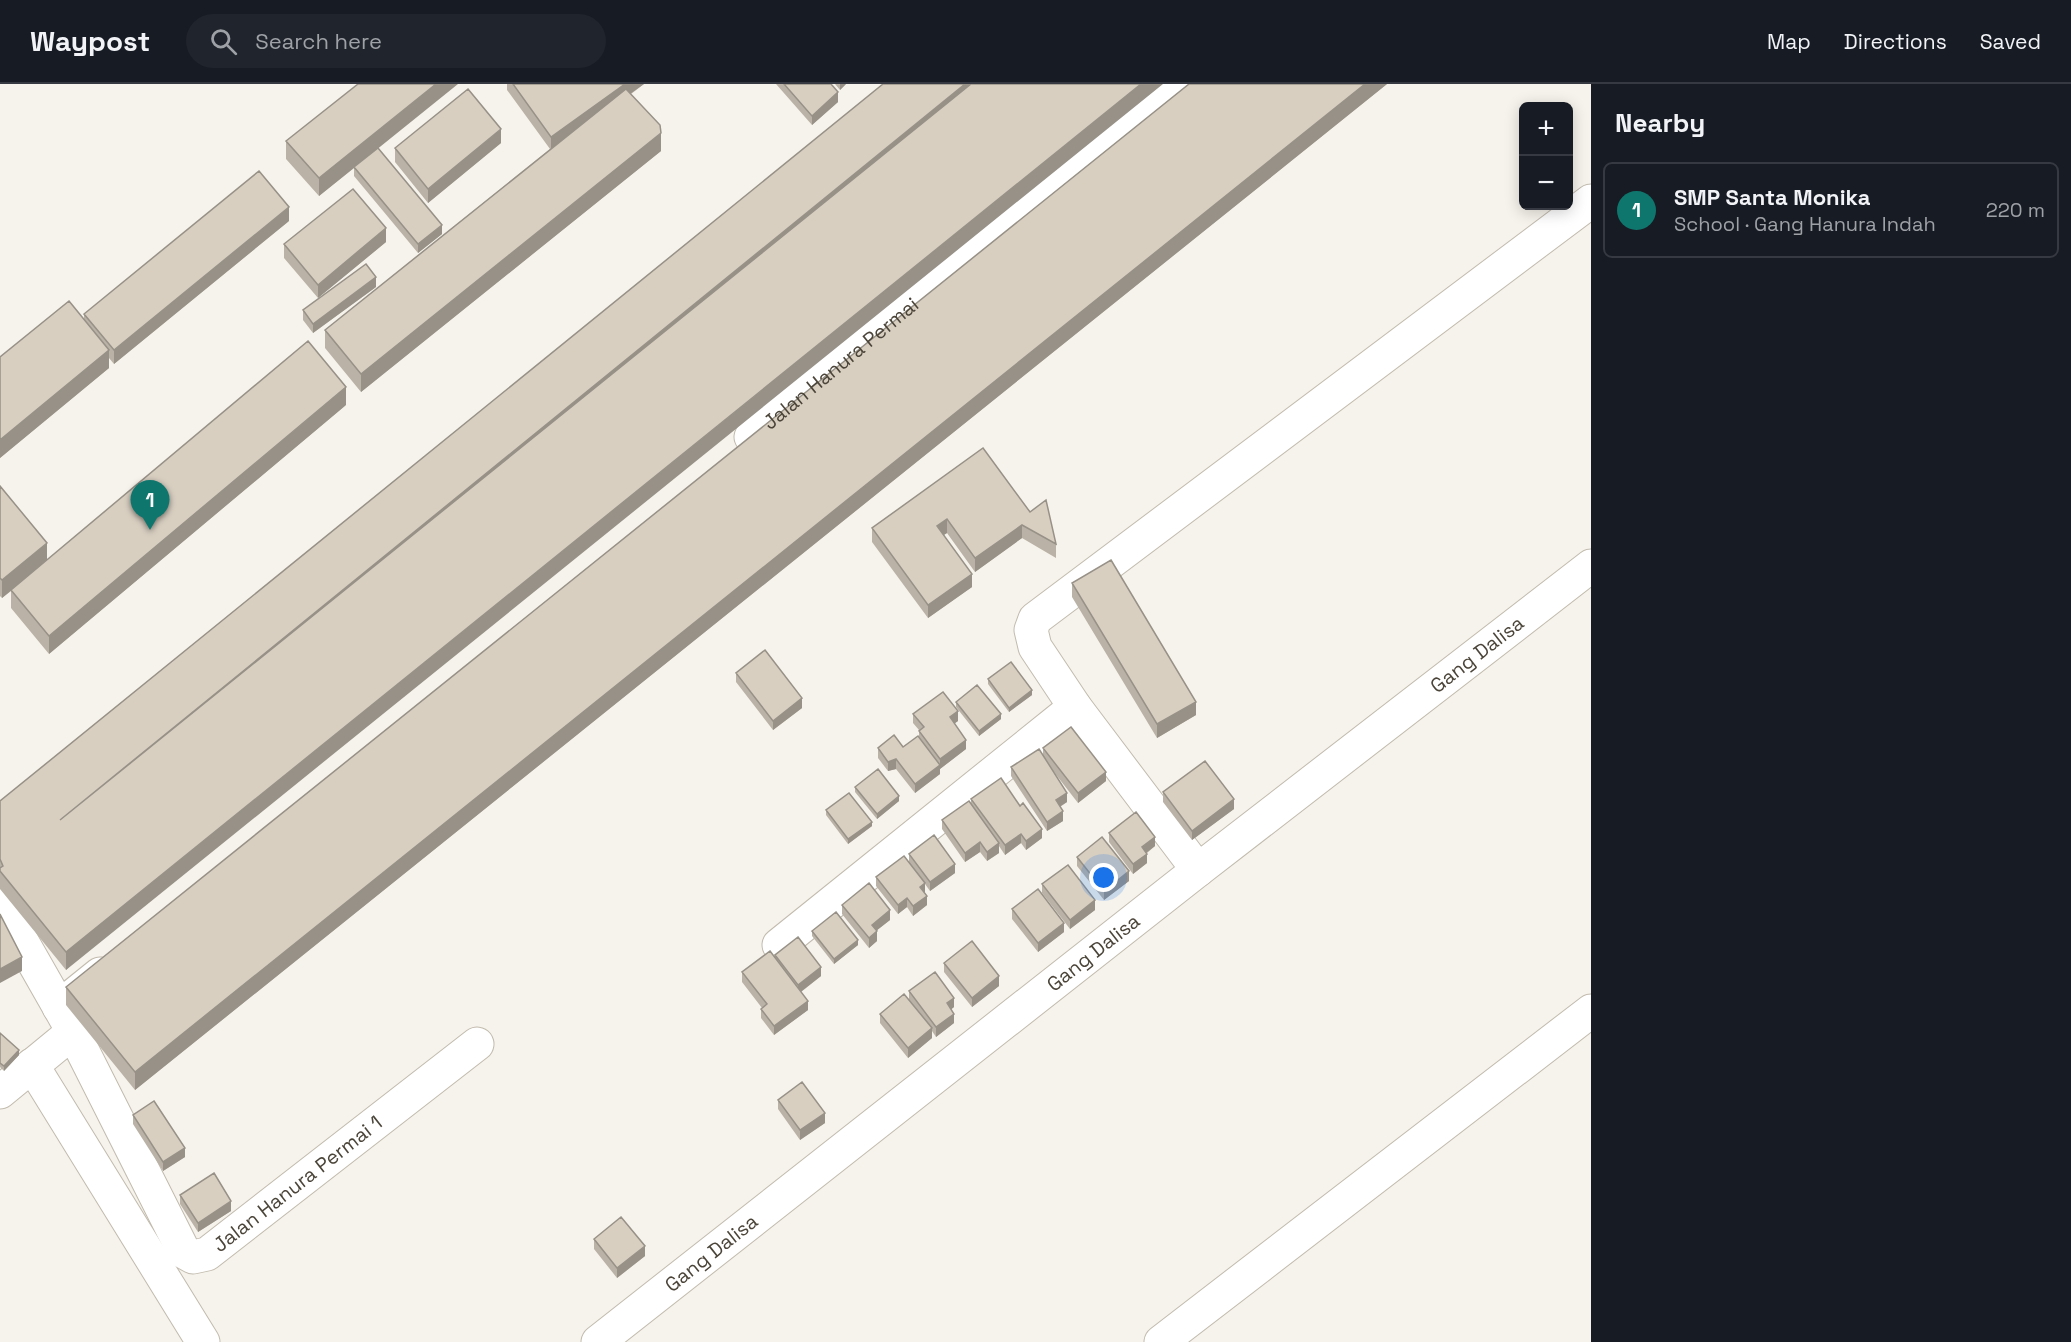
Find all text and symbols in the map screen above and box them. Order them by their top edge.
search box [186,14,606,68]
text: Waypost [30,23,150,59]
icon: search [207,25,240,58]
text: Search here [255,27,382,55]
text: Map [1767,28,1811,55]
text: Directions [1844,28,1947,55]
text: Saved [1980,28,2041,55]
map controls [1519,102,1573,210]
button: + [1519,102,1573,156]
text: Nearby [1615,106,1705,140]
button: − [1519,156,1573,210]
text: SMP Santa Monika [1674,183,1870,211]
text: 1 [1632,197,1641,223]
text: 220 m [1986,197,2045,223]
text: School · Gang Hanura Indah [1674,211,1936,237]
street label: Jalan Hanura Permai [757,292,924,435]
pin: 1 [130,480,170,530]
street label: Gang Dalisa [1425,610,1529,699]
your location [1089,863,1118,892]
street label: Gang Dalisa [1041,908,1145,997]
street label: Jalan Hanura Permai 1 [207,1110,387,1258]
street label: Gang Dalisa [659,1208,763,1298]

